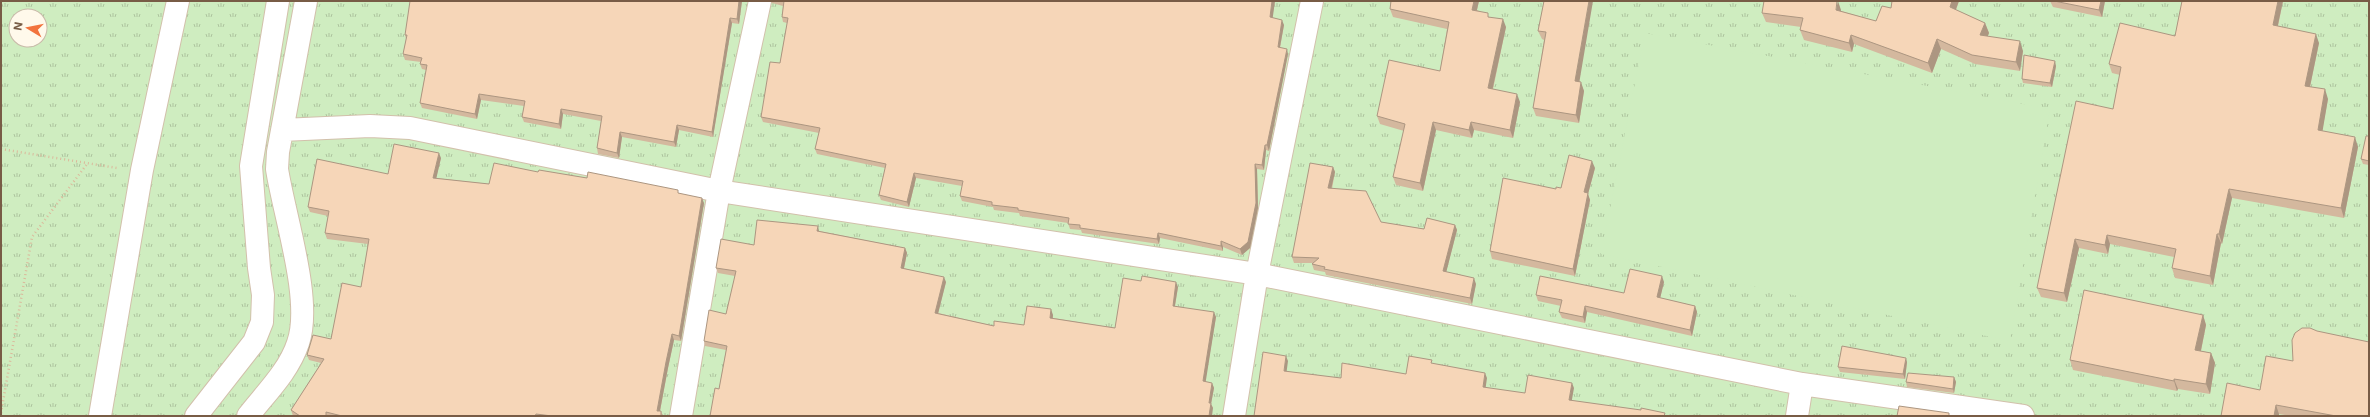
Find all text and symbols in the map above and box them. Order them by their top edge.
north arrow [8,8,48,48]
text: N [11,21,26,32]

